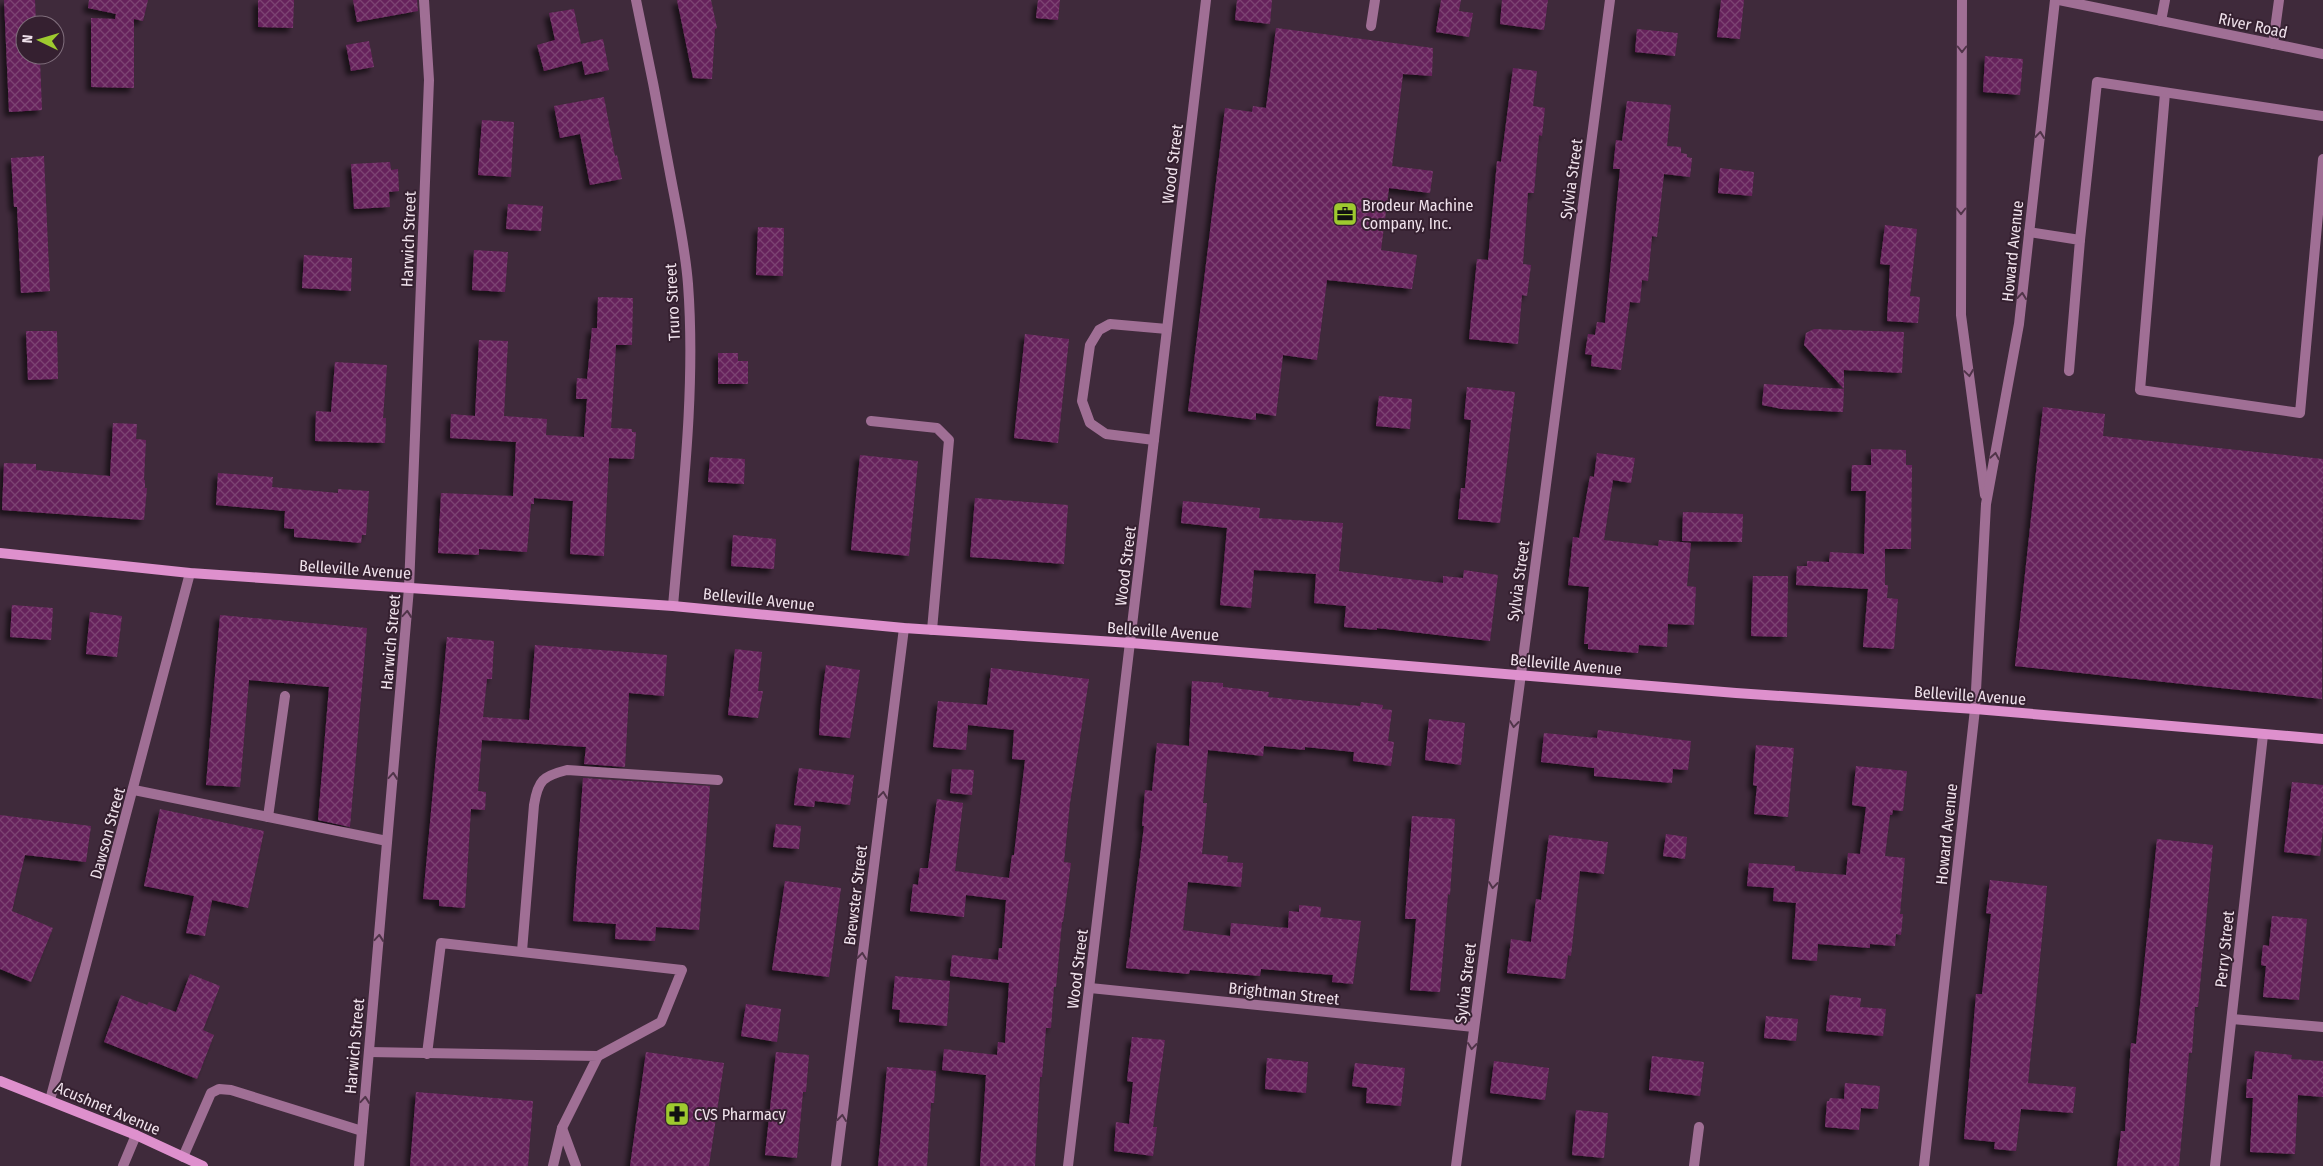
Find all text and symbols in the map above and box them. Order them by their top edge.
street label: River Road [2217,9,2289,42]
north arrow [15,15,65,65]
text: N [19,34,36,44]
one-way arrow [1957,45,1967,53]
street label: Wood Street [1158,122,1187,205]
one-way arrow [2034,130,2045,138]
street label: Sylvia Street [1556,137,1587,221]
street label: Harwich Street [397,190,420,287]
place label: Brodeur Machine Company, Inc. [1362,196,1473,233]
street label: Howard Avenue [1998,199,2027,303]
office icon: Brodeur Machine Company, Inc. [1332,201,1358,227]
one-way arrow [1956,208,1966,215]
street label: Truro Street [661,262,684,341]
one-way arrow [2016,292,2027,300]
one-way arrow [1963,369,1973,378]
one-way arrow [1989,452,1999,461]
street label: Wood Street [1111,524,1140,607]
street label: Sylvia Street [1503,539,1534,623]
street label: Belleville Avenue [298,556,412,583]
street label: Belleville Avenue [702,584,816,615]
street label: Harwich Street [377,593,404,691]
one-way arrow [401,610,412,618]
street label: Belleville Avenue [1106,618,1220,645]
street label: Belleville Avenue [1509,650,1623,679]
street label: Belleville Avenue [1913,682,2027,709]
one-way arrow [1509,720,1520,728]
one-way arrow [387,772,398,780]
street label: Howard Avenue [1932,782,1961,886]
street label: Dawson Street [86,784,129,881]
one-way arrow [877,791,888,799]
street label: Brewster Street [840,843,871,946]
one-way arrow [1488,881,1499,889]
street label: Perry Street [2211,909,2238,988]
street label: Wood Street [1063,927,1092,1010]
one-way arrow [373,934,384,942]
street label: Sylvia Street [1451,941,1480,1024]
one-way arrow [856,952,867,960]
street label: Brightman Street [1228,978,1341,1009]
street label: Harwich Street [341,997,368,1095]
one-way arrow [1467,1042,1478,1050]
street label: Acushnet Avenue [52,1078,163,1139]
one-way arrow [359,1096,370,1104]
pharmacy icon: CVS Pharmacy [664,1101,690,1127]
place label: CVS Pharmacy [694,1105,787,1124]
one-way arrow [836,1113,847,1121]

